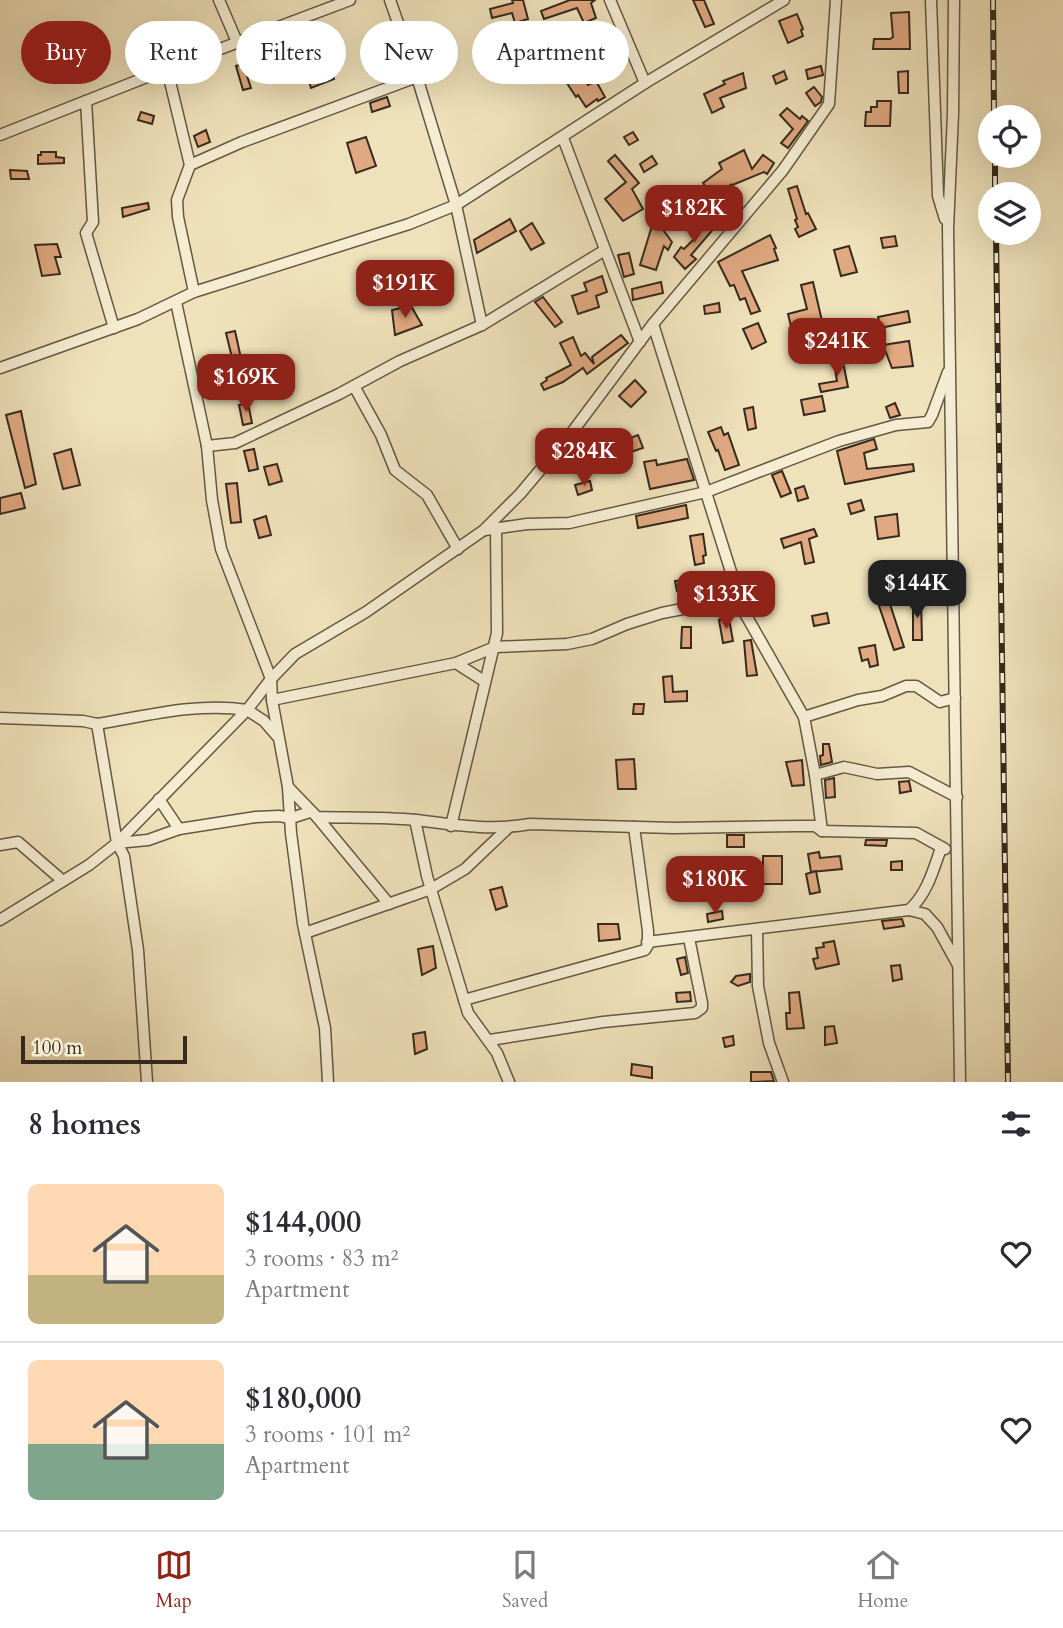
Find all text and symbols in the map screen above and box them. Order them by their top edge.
chip: Buy [21,21,111,84]
chip: Rent [125,21,222,84]
chip: Filters [236,21,346,84]
chip: New [360,21,458,84]
chip: Apartment [472,21,629,84]
map controls [978,105,1041,245]
button: locate [978,105,1041,168]
button: layers [978,182,1041,245]
pin: $182K [645,186,743,245]
text: $182K [661,192,727,223]
pin: $191K [356,260,454,320]
text: $191K [372,267,438,298]
pin: $241K [788,318,886,378]
text: $241K [804,325,870,356]
pin: $169K [197,354,295,414]
text: $169K [213,361,279,392]
pin: $284K [535,428,633,488]
text: $284K [551,435,617,466]
pin: $144K [868,560,966,620]
text: $144K [884,567,950,598]
pin: $133K [677,572,775,631]
text: $133K [693,578,759,609]
pin: $180K [666,856,764,916]
text: $180K [682,863,748,894]
scale bar [21,1033,187,1065]
text: 100 m [32,1035,82,1061]
text: 8 homes [28,1104,141,1145]
icon: filters [997,1105,1035,1143]
text: $144,000 [245,1202,361,1243]
icon: home [84,1212,168,1296]
icon: heart [997,1235,1035,1273]
text: 3 rooms · 83 m² [245,1243,398,1274]
text: Apartment [245,1274,349,1305]
text: $180,000 [245,1378,361,1419]
icon: home [84,1388,168,1472]
icon: heart [997,1411,1035,1449]
text: 3 rooms · 101 m² [245,1419,410,1450]
text: Apartment [245,1450,349,1481]
tab: Map [155,1546,193,1614]
tab: Saved [502,1546,548,1614]
tab: Home [857,1546,908,1614]

